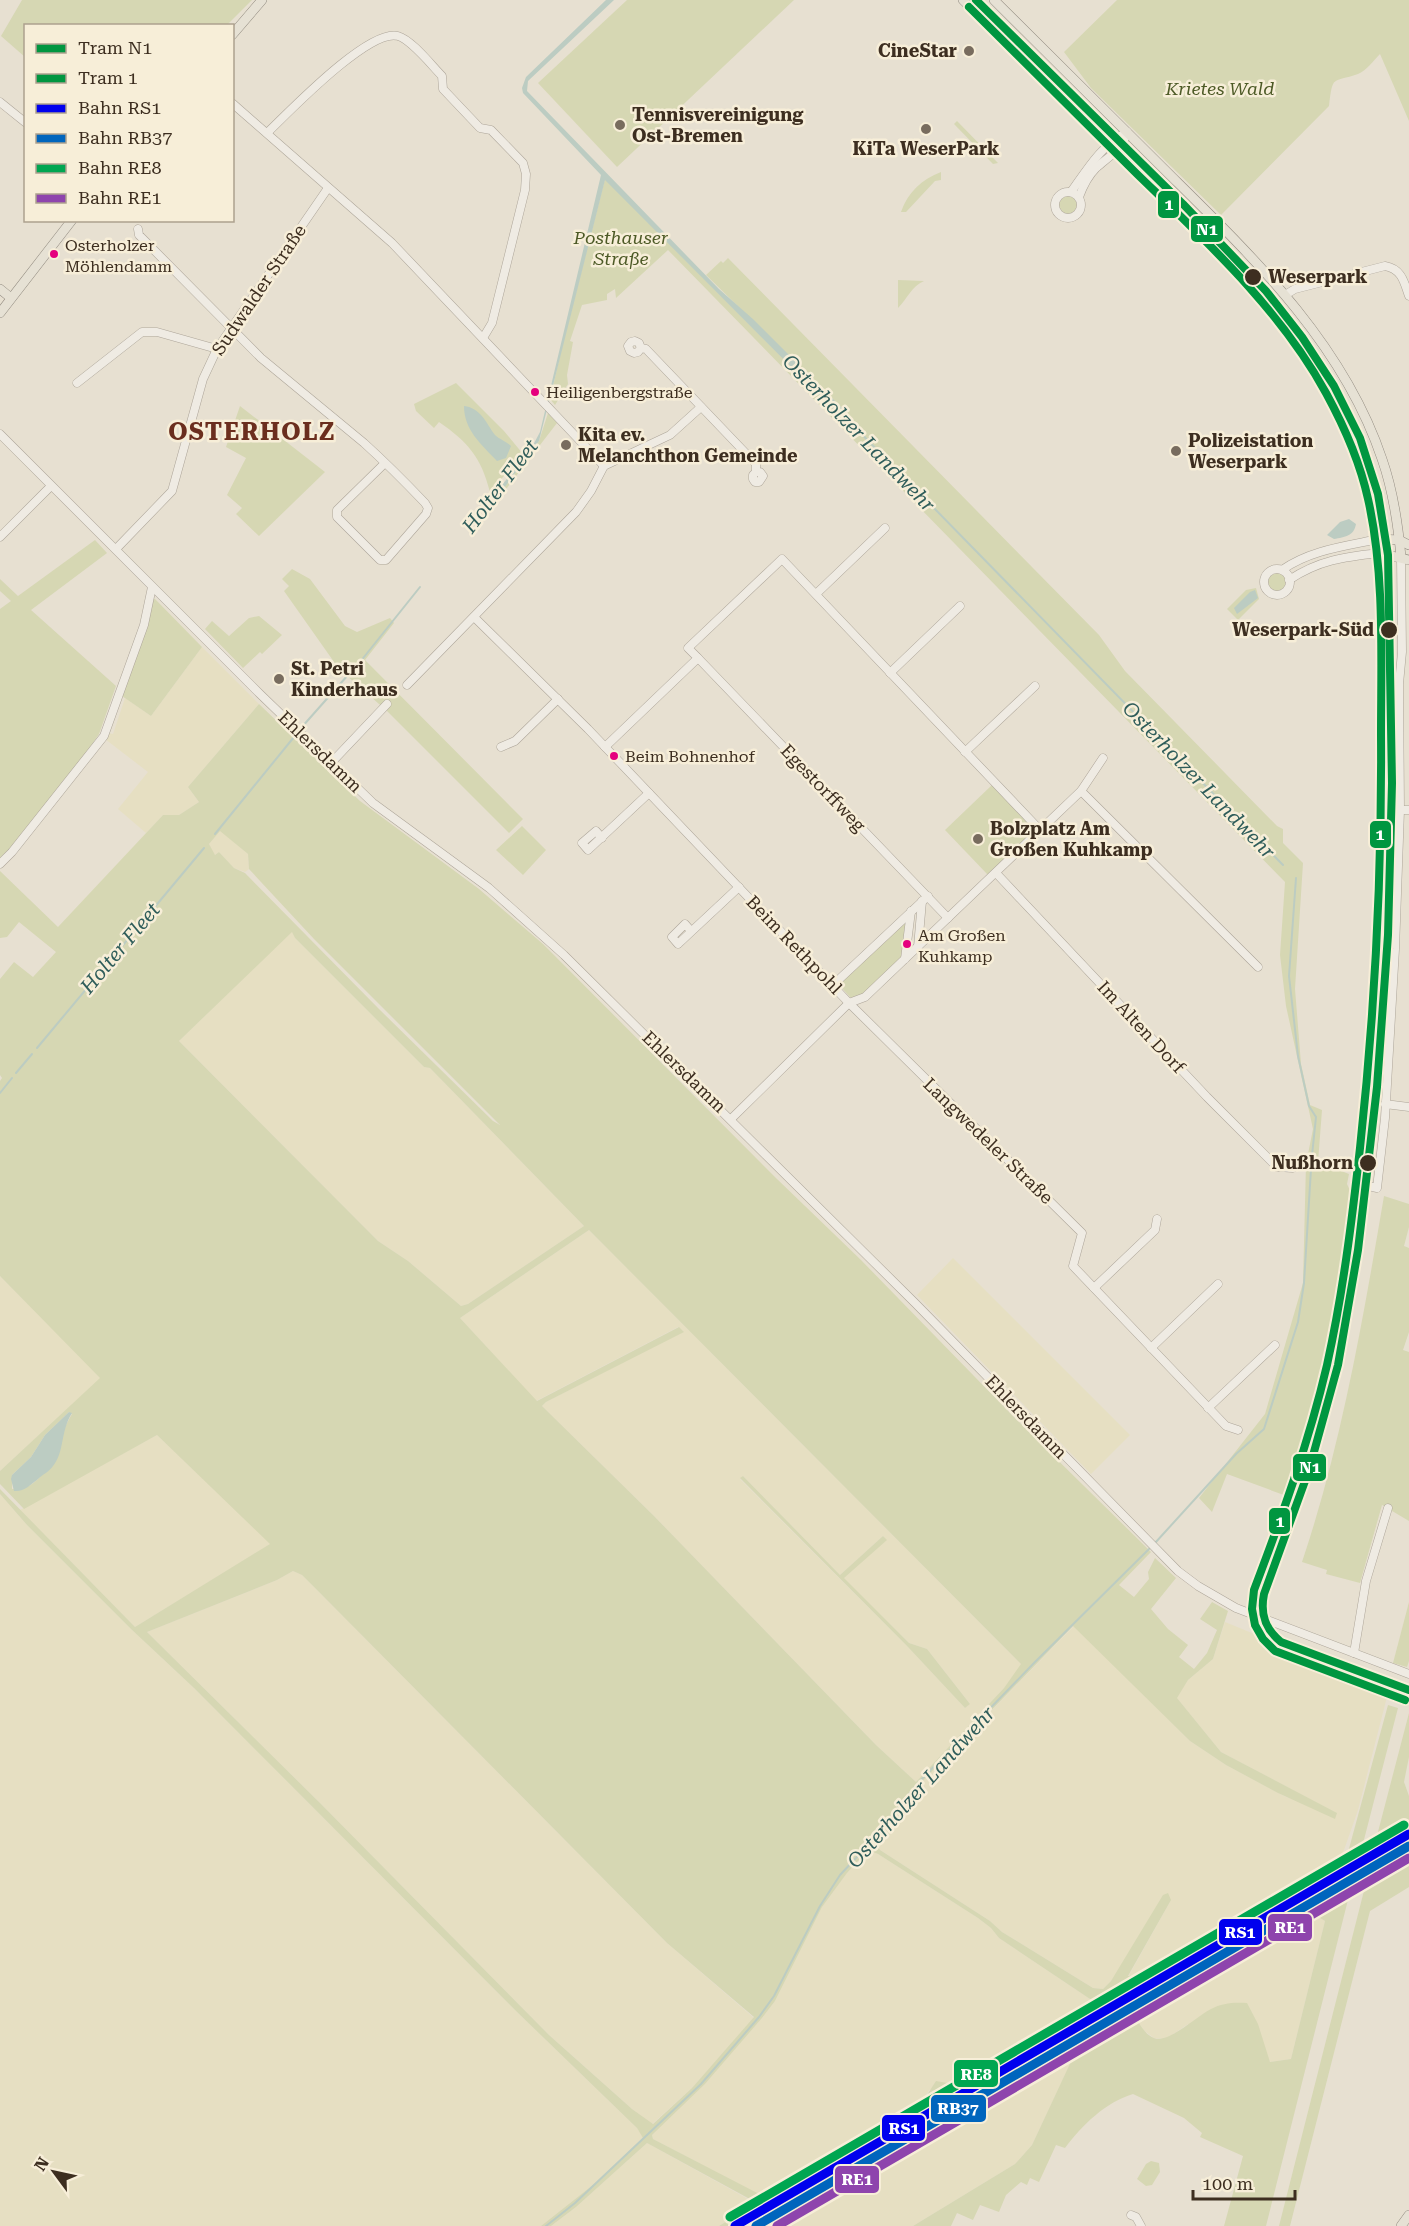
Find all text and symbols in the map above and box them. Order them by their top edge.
legend [24,24,234,222]
text: Tram N1 [78,37,152,58]
place label: CineStar [878,40,957,61]
marker: CineStar [962,44,976,58]
text: Tram 1 [78,67,138,88]
park label: Krietes Wald [1165,78,1274,99]
text: Bahn RS1 [78,97,161,118]
place label: Tennisvereinigung Ost-Bremen [632,104,804,146]
marker: Tennisvereinigung Ost-Bremen [613,118,627,132]
marker: KiTa WeserPark [919,122,933,136]
text: Bahn RB37 [78,127,172,148]
place label: KiTa WeserPark [853,138,1000,159]
text: Bahn RE8 [78,157,162,178]
text: Bahn RE1 [78,187,162,208]
line badge: 1 [1157,190,1180,219]
text: 1 [1165,195,1174,214]
line badge: N1 [1190,215,1224,243]
street label: Sudwalder Straße [207,220,310,359]
text: N1 [1196,220,1218,239]
park label: Posthauser Straße [573,227,669,269]
place label: Osterholzer Möhlendamm [65,236,173,276]
marker: Osterholzer Möhlendamm [48,248,60,260]
place label: Weserpark [1268,266,1368,287]
marker: Weserpark [1243,267,1263,287]
water label: Osterholzer Landwehr [778,349,941,517]
place label: Heiligenbergstraße [546,383,693,402]
marker: Heiligenbergstraße [529,386,541,398]
district label: OSTERHOLZ [168,418,336,446]
place label: Kita ev. Melanchthon Gemeinde [578,424,798,466]
place label: Polizeistation Weserpark [1188,430,1313,472]
water label: Holter Fleet [456,434,543,538]
marker: Kita ev. Melanchthon Gemeinde [559,438,573,452]
marker: Polizeistation Weserpark [1169,444,1183,458]
place label: Weserpark-Süd [1232,619,1374,640]
marker: Weserpark-Süd [1379,620,1399,640]
place label: St. Petri Kinderhaus [291,658,398,700]
marker: St. Petri Kinderhaus [272,672,286,686]
water label: Osterholzer Landwehr [1118,696,1281,864]
street label: Ehlersdamm [274,706,367,797]
street label: Egestorffweg [777,740,871,836]
place label: Beim Bohnenhof [625,747,755,766]
marker: Beim Bohnenhof [608,750,620,762]
place label: Bolzplatz Am Großen Kuhkamp [990,818,1153,860]
line badge: 1 [1369,820,1392,849]
text: 1 [1376,825,1385,844]
marker: Bolzplatz Am Großen Kuhkamp [971,832,985,846]
street label: Beim Rethpohl [742,891,847,999]
water label: Holter Fleet [75,897,165,999]
place label: Am Großen Kuhkamp [918,926,1006,966]
marker: Am Großen Kuhkamp [901,938,913,950]
street label: Im Alten Dorf [1093,976,1190,1078]
street label: Ehlersdamm [638,1026,731,1117]
street label: Langwedeler Straße [919,1073,1058,1208]
place label: Nußhorn [1271,1152,1353,1173]
marker: Nußhorn [1358,1153,1378,1173]
street label: Ehlersdamm [981,1370,1072,1463]
line badge: N1 [1292,1453,1327,1482]
text: N1 [1299,1458,1321,1477]
line badge: 1 [1268,1507,1291,1535]
text: 1 [1276,1512,1285,1531]
water label: Osterholzer Landwehr [842,1701,1000,1873]
line badge: RE1 [1267,1913,1313,1942]
line badge: RS1 [1218,1918,1263,1946]
text: RE1 [1274,1918,1306,1937]
text: RS1 [1225,1923,1255,1942]
line badge: RE8 [953,2059,999,2088]
text: RE8 [960,2065,992,2084]
line badge: RB37 [930,2094,987,2123]
text: RB37 [937,2099,979,2118]
line badge: RS1 [881,2114,926,2142]
text: RS1 [889,2119,919,2138]
north arrow [24,2142,84,2202]
text: N [31,2154,53,2174]
scale bar [1193,2163,1295,2201]
line badge: RE1 [834,2165,880,2194]
text: RE1 [841,2170,873,2189]
text: 100 m [1202,2173,1253,2194]

